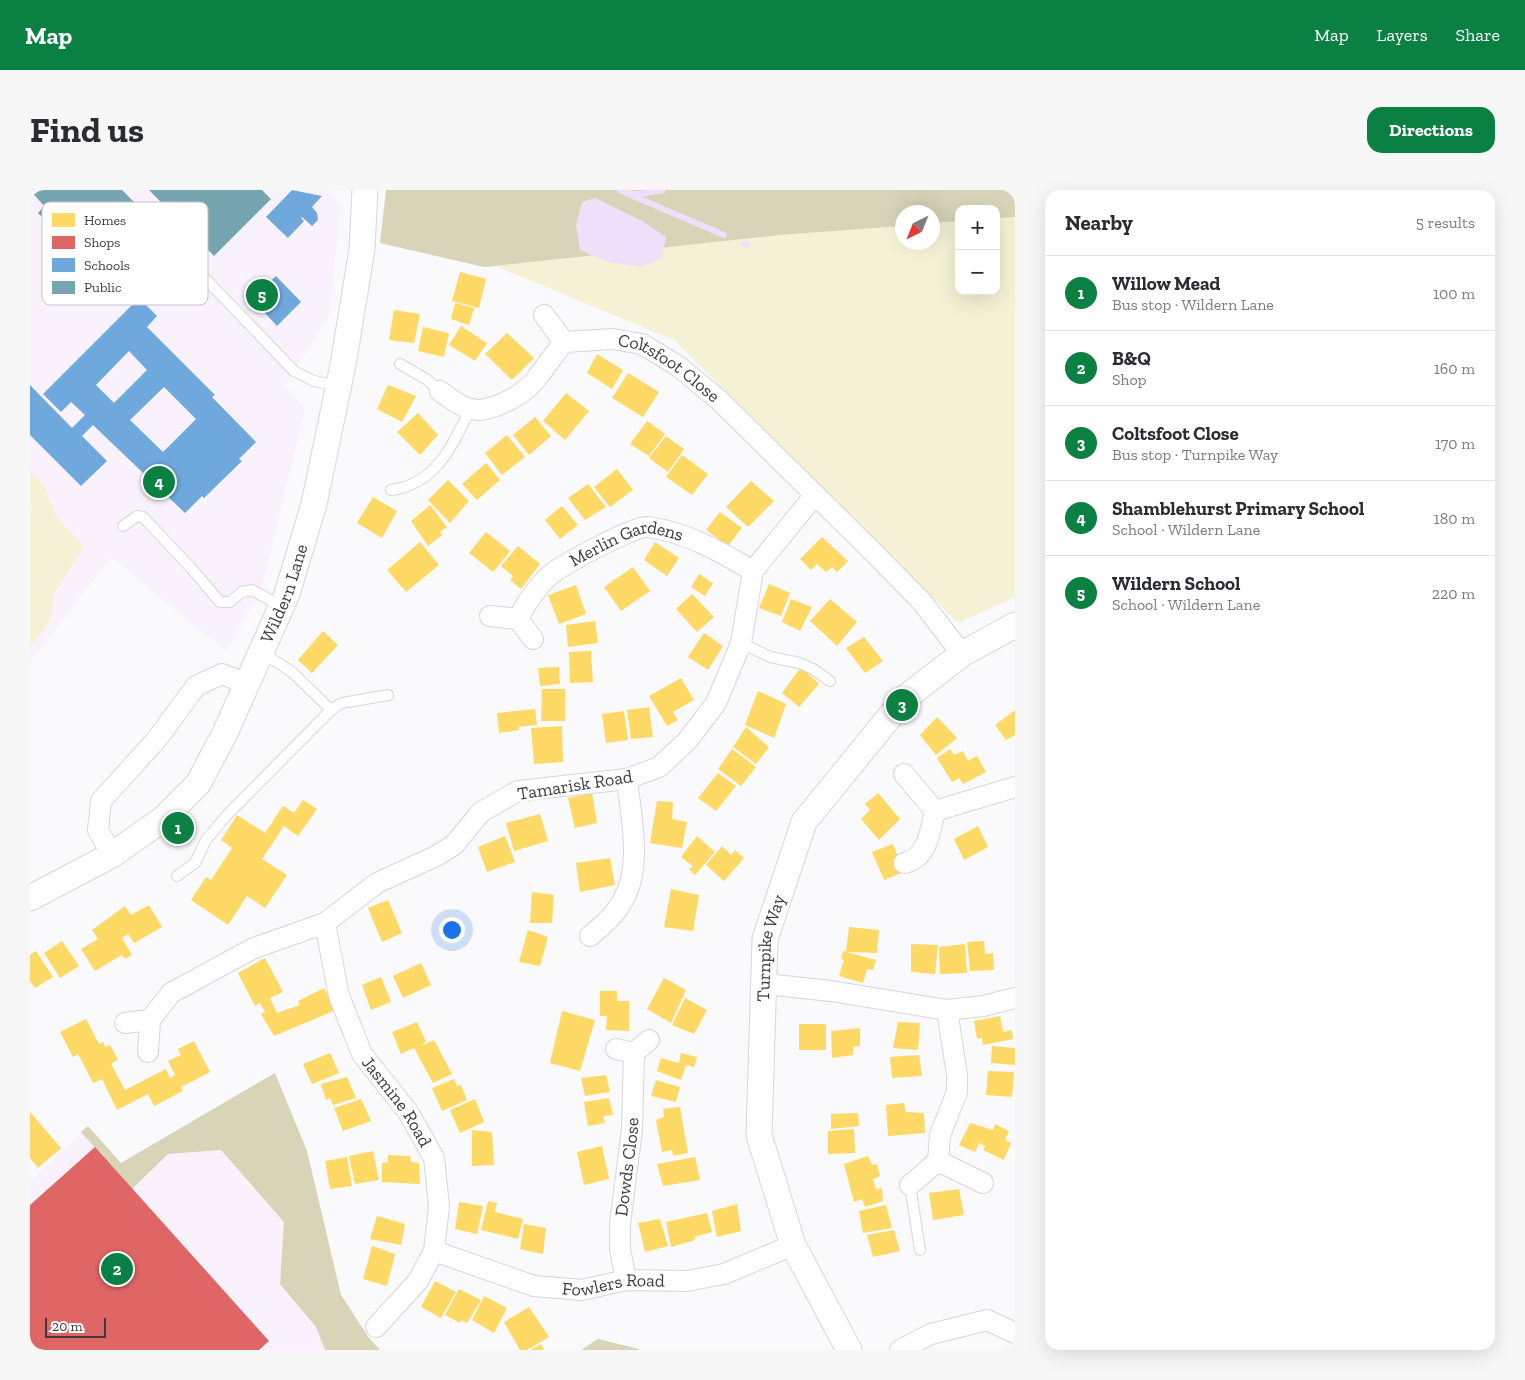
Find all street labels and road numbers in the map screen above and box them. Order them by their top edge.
street label: Coltsfoot Close [616,329,724,407]
street label: Merlin Gardens [565,516,686,571]
street label: Wildern Lane [256,541,312,646]
street label: Tamarisk Road [516,765,634,805]
street label: Turnpike Way [752,891,790,1002]
street label: Jasmine Road [357,1052,437,1151]
street label: Dowds Close [610,1117,643,1218]
street label: Fowlers Road [561,1269,665,1301]

